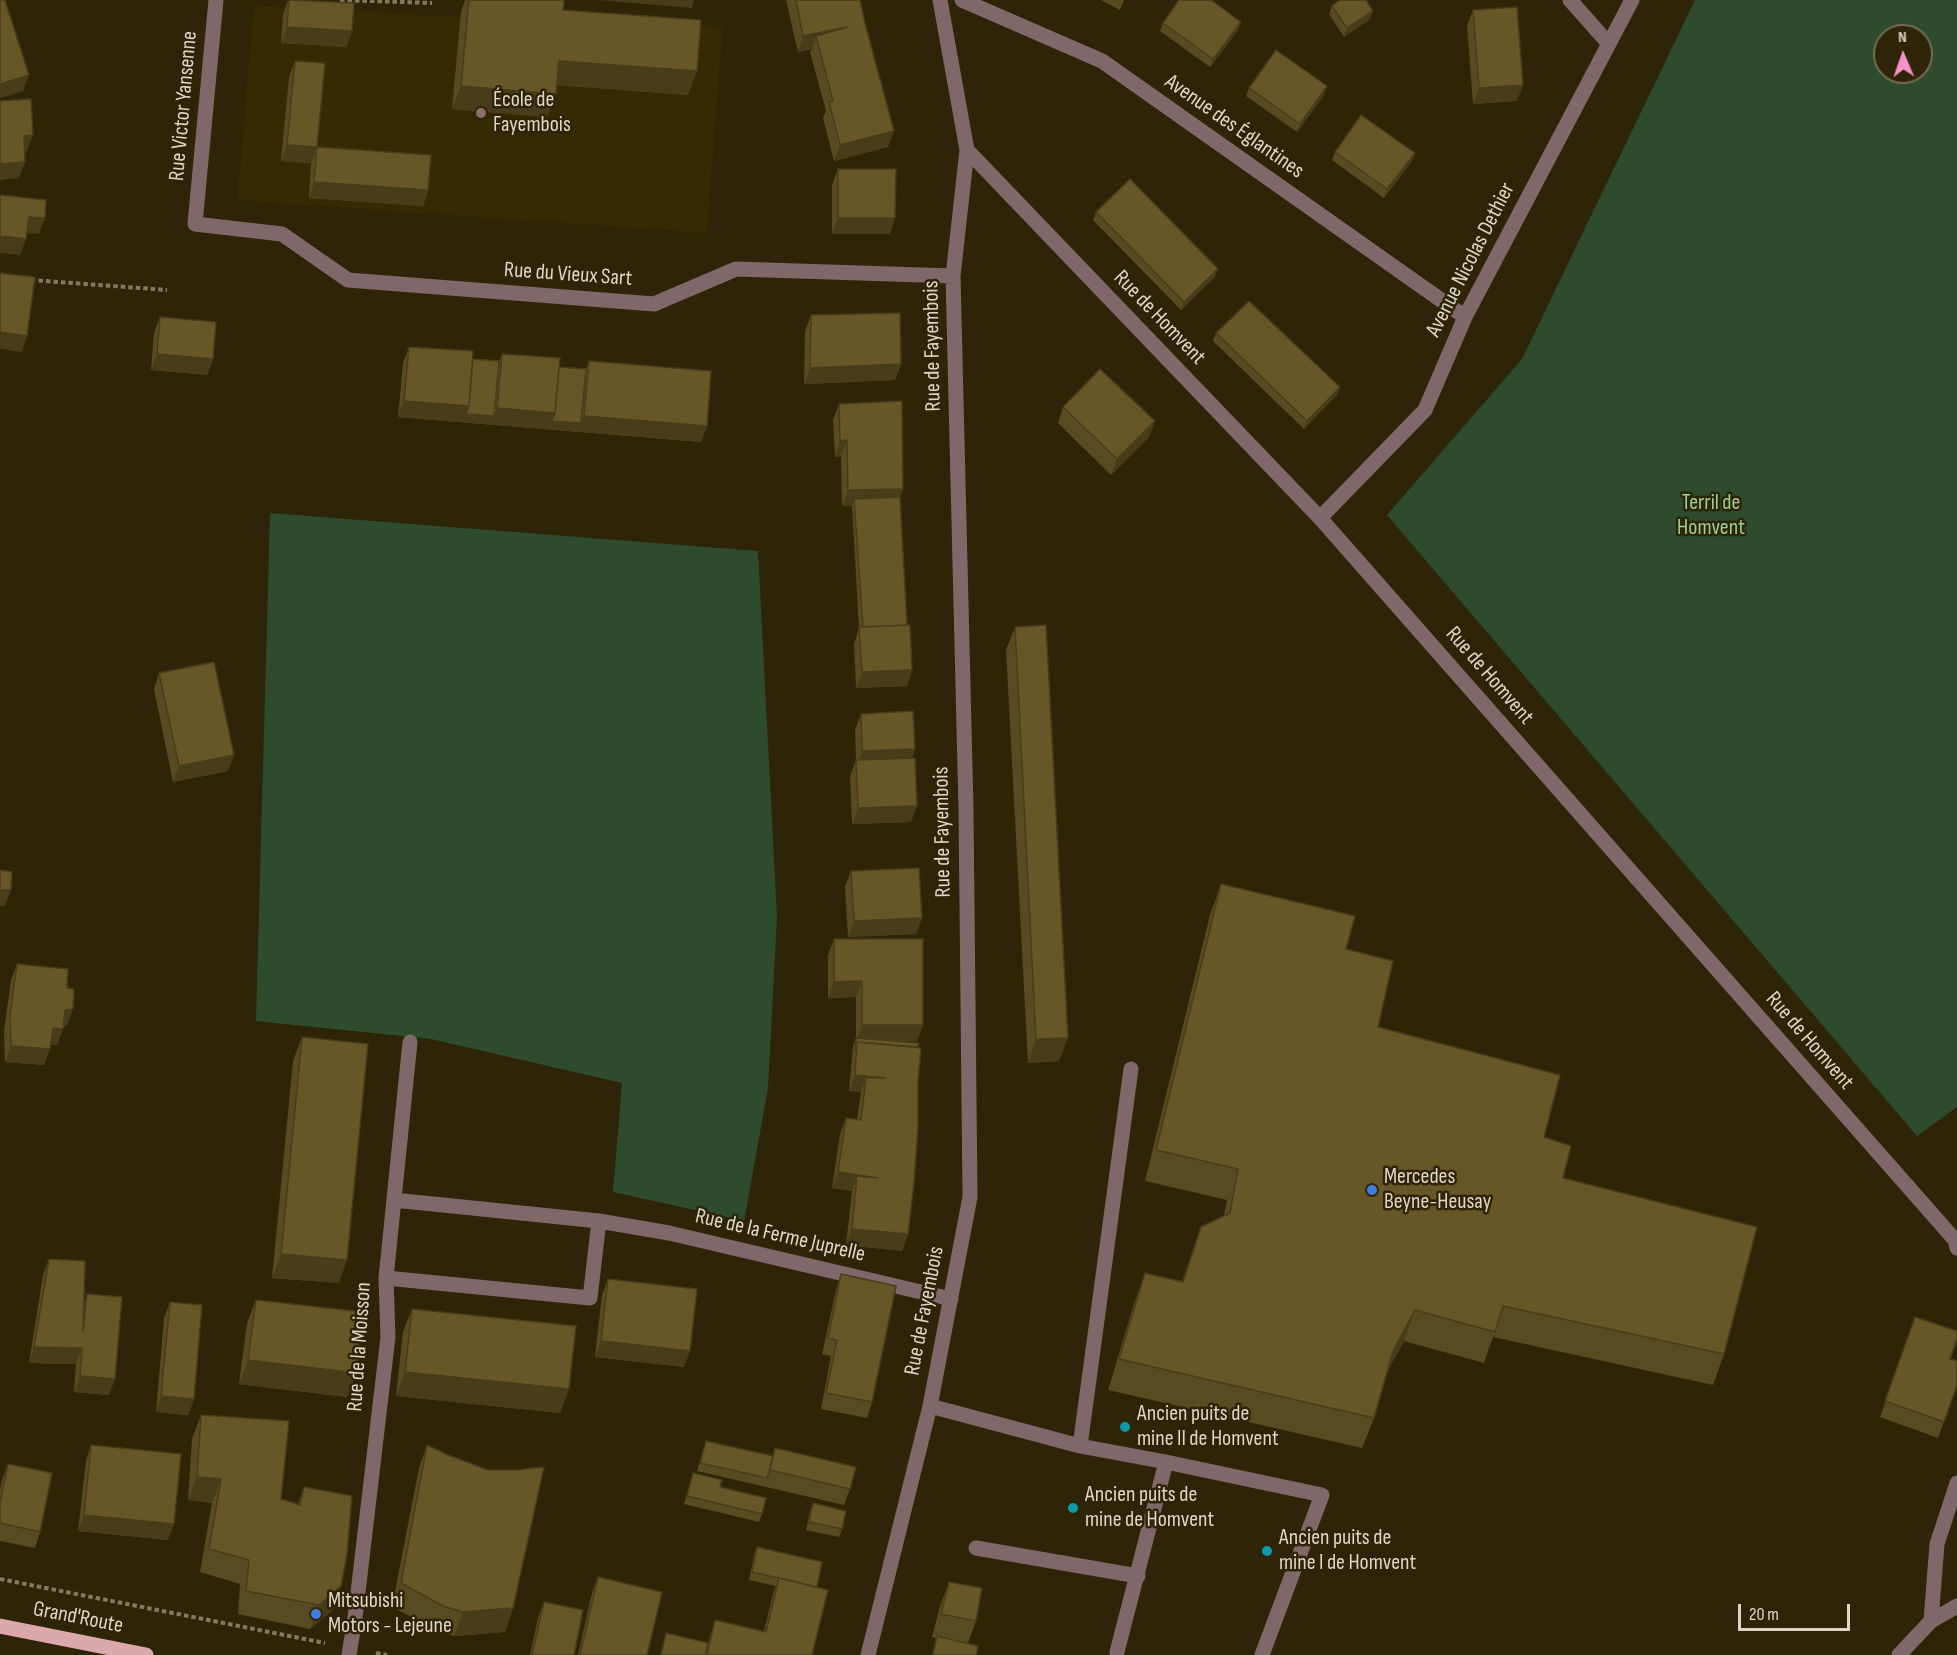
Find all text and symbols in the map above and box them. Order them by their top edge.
north arrow [1873,24,1933,84]
text: N [1898,28,1907,47]
street label: Rue Victor Yansenne [164,30,204,182]
street label: Avenue des Églantines [1159,69,1309,185]
place label: École de Fayembois [493,87,571,138]
marker: École de Fayembois [474,106,488,120]
street label: Avenue Nicolas Dethier [1421,179,1521,341]
street label: Rue du Vieux Sart [503,257,633,293]
street label: Rue de Homvent [1107,265,1211,371]
street label: Rue de Fayembois [919,280,947,412]
park label: Terril de Homvent [1677,490,1745,542]
street label: Rue de Homvent [1439,622,1539,730]
street label: Rue de Fayembois [929,766,957,898]
street label: Rue de Homvent [1759,987,1859,1095]
place label: Mercedes Beyne-Heusay [1384,1164,1491,1216]
marker: Mercedes Beyne-Heusay [1365,1183,1379,1197]
street label: Rue de la Ferme Juprelle [692,1204,868,1268]
street label: Rue de Fayembois [900,1244,950,1378]
street label: Rue de la Moisson [342,1281,378,1413]
place label: Ancien puits de mine II de Homvent [1137,1401,1279,1452]
marker: Ancien puits de mine II de Homvent [1118,1420,1132,1434]
place label: Ancien puits de mine de Homvent [1085,1482,1214,1534]
marker: Ancien puits de mine de Homvent [1066,1501,1080,1515]
place label: Ancien puits de mine I de Homvent [1279,1525,1416,1576]
marker: Ancien puits de mine I de Homvent [1260,1544,1274,1558]
place label: Mitsubishi Motors - Lejeune [328,1588,452,1640]
scale bar [1741,1592,1854,1630]
street label: Grand'Route [31,1596,125,1640]
text: 20 m [1749,1604,1779,1625]
marker: Mitsubishi Motors - Lejeune [309,1607,323,1621]

